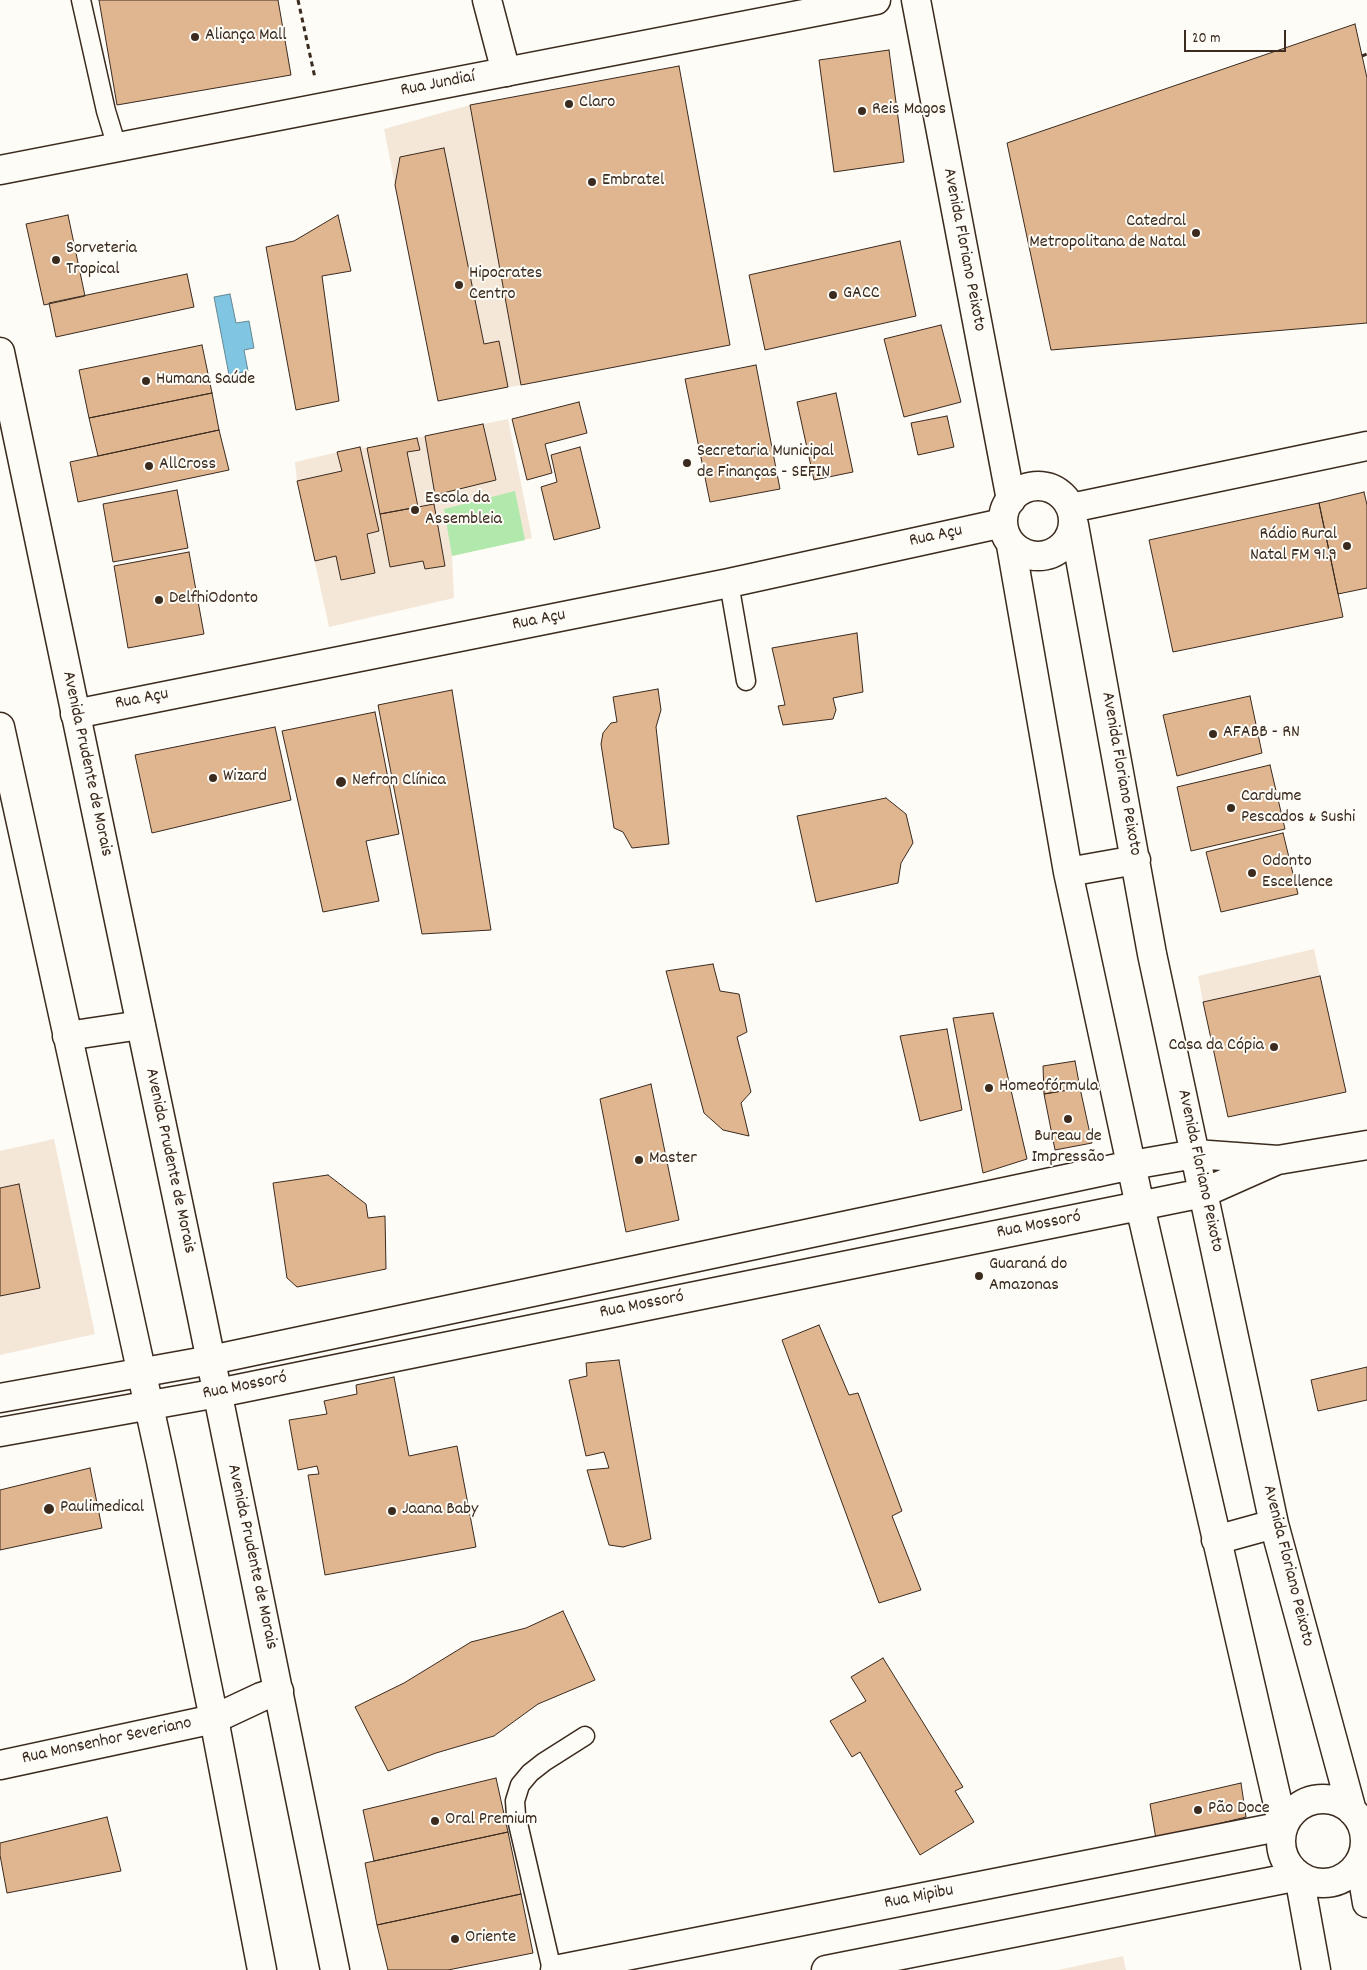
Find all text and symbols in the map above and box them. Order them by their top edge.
scale bar [1187,20,1290,52]
place label: Aliança Mall [205,26,287,48]
text: 20 m [1192,28,1220,50]
marker: Aliança Mall [189,31,201,43]
street label: Rua Jundiaí [399,67,477,103]
place label: Claro [579,93,615,115]
marker: Claro [563,98,575,110]
place label: Reis Magos [872,100,946,122]
marker: Reis Magos [856,105,868,117]
street label: Avenida Floriano Peixoto [937,167,989,333]
place label: Embratel [602,171,664,193]
marker: Embratel [586,176,598,188]
place label: Catedral Metropolitana de Natal [1029,212,1186,254]
marker: Catedral Metropolitana de Natal [1190,227,1202,239]
place label: Sorveteria Tropical [66,239,137,282]
marker: Sorveteria Tropical [50,254,62,266]
place label: Hipocrates Centro [469,264,542,306]
marker: Hipocrates Centro [453,279,465,291]
place label: GACC [843,284,880,306]
marker: GACC [827,289,839,301]
place label: Humana Saúde [156,370,255,392]
marker: Humana Saúde [140,375,152,387]
place label: Secretaria Municipal de Finanças - SEFIN [697,442,834,484]
place label: AllCross [159,455,216,477]
marker: Secretaria Municipal de Finanças - SEFIN [681,457,693,469]
marker: AllCross [143,460,155,472]
place label: Escola da Assembleia [425,489,502,532]
marker: Escola da Assembleia [409,504,421,516]
street label: Rua Açu [907,521,965,553]
place label: Rádio Rural Natal FM 91.9 [1250,525,1337,568]
marker: Rádio Rural Natal FM 91.9 [1341,540,1353,552]
place label: DelfhiOdonto [169,589,258,611]
marker: DelfhiOdonto [153,594,165,606]
street label: Rua Açu [510,605,568,637]
street label: Avenida Prudente de Morais [56,669,116,859]
street label: Rua Açu [113,684,171,716]
street label: Avenida Floriano Peixoto [1095,690,1145,858]
place label: AFABB - RN [1223,723,1300,745]
marker: AFABB - RN [1207,728,1219,740]
place label: Wizard [223,767,267,789]
place label: Nefron Clínica [352,771,446,793]
marker: Wizard [207,772,219,784]
marker: Nefron Clínica [334,775,348,789]
place label: Cardume Pescados & Sushi [1241,787,1355,830]
marker: Cardume Pescados & Sushi [1225,802,1237,814]
place label: Odonto Escellence [1262,852,1333,894]
marker: Odonto Escellence [1246,867,1258,879]
place label: Casa da Cópia [1169,1036,1264,1058]
marker: Casa da Cópia [1268,1041,1280,1053]
street label: Avenida Prudente de Morais [139,1066,199,1256]
place label: Homeofórmula [999,1077,1098,1099]
marker: Homeofórmula [983,1082,995,1094]
street label: Avenida Floriano Peixoto [1171,1088,1227,1254]
marker: Bureau de Impressão [1062,1113,1074,1125]
place label: Bureau de Impressão [1032,1127,1104,1170]
place label: Master [649,1149,697,1171]
marker: Master [633,1154,645,1166]
street label: Rua Mossoró [995,1207,1083,1245]
place label: Guaraná do Amazonas [989,1255,1067,1298]
marker: Guaraná do Amazonas [973,1270,985,1282]
street label: Rua Mossoró [598,1287,686,1325]
street label: Rua Mossoró [201,1368,289,1406]
street label: Avenida Prudente de Morais [221,1462,281,1652]
street label: Avenida Floriano Peixoto [1256,1483,1318,1649]
place label: Paulimedical [60,1498,144,1520]
place label: Jaana Baby [402,1500,478,1522]
marker: Paulimedical [42,1502,56,1516]
marker: Jaana Baby [386,1505,398,1517]
street label: Rua Monsenhor Severiano [20,1713,194,1771]
place label: Pão Doce [1208,1799,1270,1821]
marker: Pão Doce [1192,1804,1204,1816]
place label: Oral Premium [445,1810,537,1832]
marker: Oral Premium [429,1815,441,1827]
street label: Rua Mipibu [883,1881,955,1915]
place label: Oriente [465,1928,516,1950]
marker: Oriente [449,1933,461,1945]

